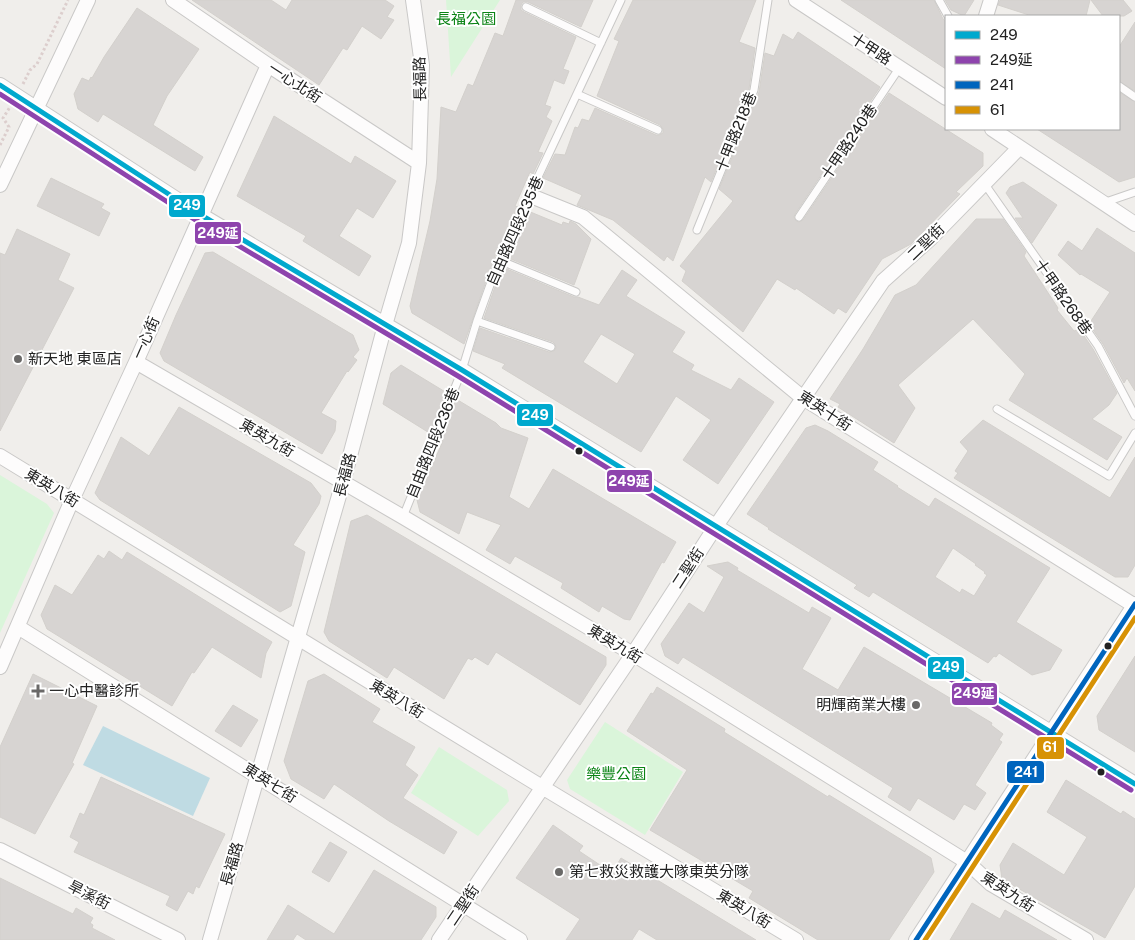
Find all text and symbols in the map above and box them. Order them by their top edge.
park label: 長福公園 [436,10,496,27]
legend [945,15,1120,130]
text: 249 [990,26,1018,43]
street label: 十甲路 [848,29,895,68]
text: 249延 [990,51,1033,68]
street label: 長福路 [411,56,428,102]
street label: 一心北街 [265,59,325,106]
text: 241 [990,76,1014,93]
street label: 十甲路218巷 [712,89,759,174]
street label: 十甲路240巷 [817,101,880,183]
text: 61 [990,101,1005,118]
street label: 自由路四段235巷 [483,173,546,288]
line badge: 249 [168,194,206,218]
text: 249 [173,197,201,213]
street label: 二聖街 [904,220,948,263]
line badge: 249延 [194,221,242,245]
text: 249延 [197,225,239,241]
street label: 十甲路268巷 [1031,256,1096,338]
street label: 一心街 [129,314,162,362]
place label: 新天地 東區店 [28,350,122,367]
marker: 新天地 東區店 [12,353,24,365]
street label: 自由路四段236巷 [403,385,462,501]
street label: 東英十街 [795,387,855,434]
line badge: 249 [516,403,554,427]
text: 249 [521,407,549,423]
street label: 東英九街 [237,415,297,460]
unlabelled marker [574,446,584,456]
street label: 長福路 [330,451,359,499]
street label: 東英八街 [22,465,82,510]
line badge: 249延 [606,469,653,493]
text: 249延 [608,473,650,489]
street label: 二聖街 [668,544,707,591]
street label: 東英九街 [585,621,645,666]
unlabelled marker [1103,641,1113,651]
line badge: 249 [927,656,965,680]
text: 249 [932,659,960,675]
street label: 東英八街 [367,676,427,721]
place label: 一心中醫診所 [49,682,139,699]
line badge: 249延 [951,682,998,706]
marker: 一心中醫診所 [31,684,45,698]
text: 249延 [953,685,995,701]
place label: 明輝商業大樓 [816,696,906,713]
marker: 明輝商業大樓 [910,699,922,711]
line badge: 61 [1036,736,1065,760]
text: 61 [1042,739,1058,755]
street label: 東英七街 [240,759,300,806]
line badge: 241 [1006,760,1045,784]
text: 241 [1014,764,1038,780]
park label: 樂豐公園 [586,765,646,782]
unlabelled marker [1096,767,1106,777]
street label: 長福路 [217,840,246,888]
place label: 第七救災救護大隊東英分隊 [569,863,749,880]
marker: 第七救災救護大隊東英分隊 [553,866,565,878]
street label: 東英九街 [978,868,1038,915]
street label: 旱溪街 [65,877,113,912]
street label: 二聖街 [443,881,482,928]
street label: 東英八街 [714,886,774,931]

